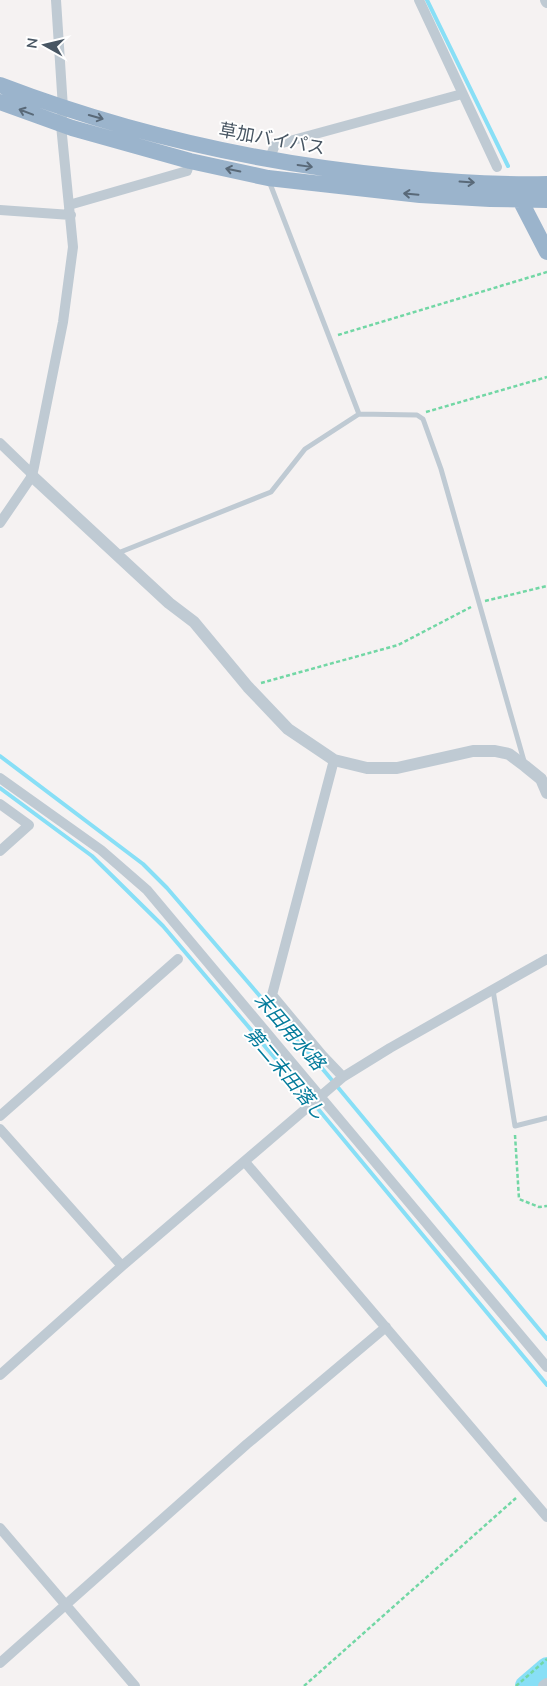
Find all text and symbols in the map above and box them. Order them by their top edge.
north arrow [20,20,70,70]
text: N [22,37,43,50]
one-way arrow [19,107,34,116]
one-way arrow [87,113,103,123]
street label: 草加バイパス [217,118,327,160]
one-way arrow [297,161,313,171]
one-way arrow [225,165,241,175]
one-way arrow [458,178,474,187]
one-way arrow [403,189,419,199]
water label: 末田用水路 [248,987,332,1078]
water label: 第二末田落し [239,1022,332,1126]

